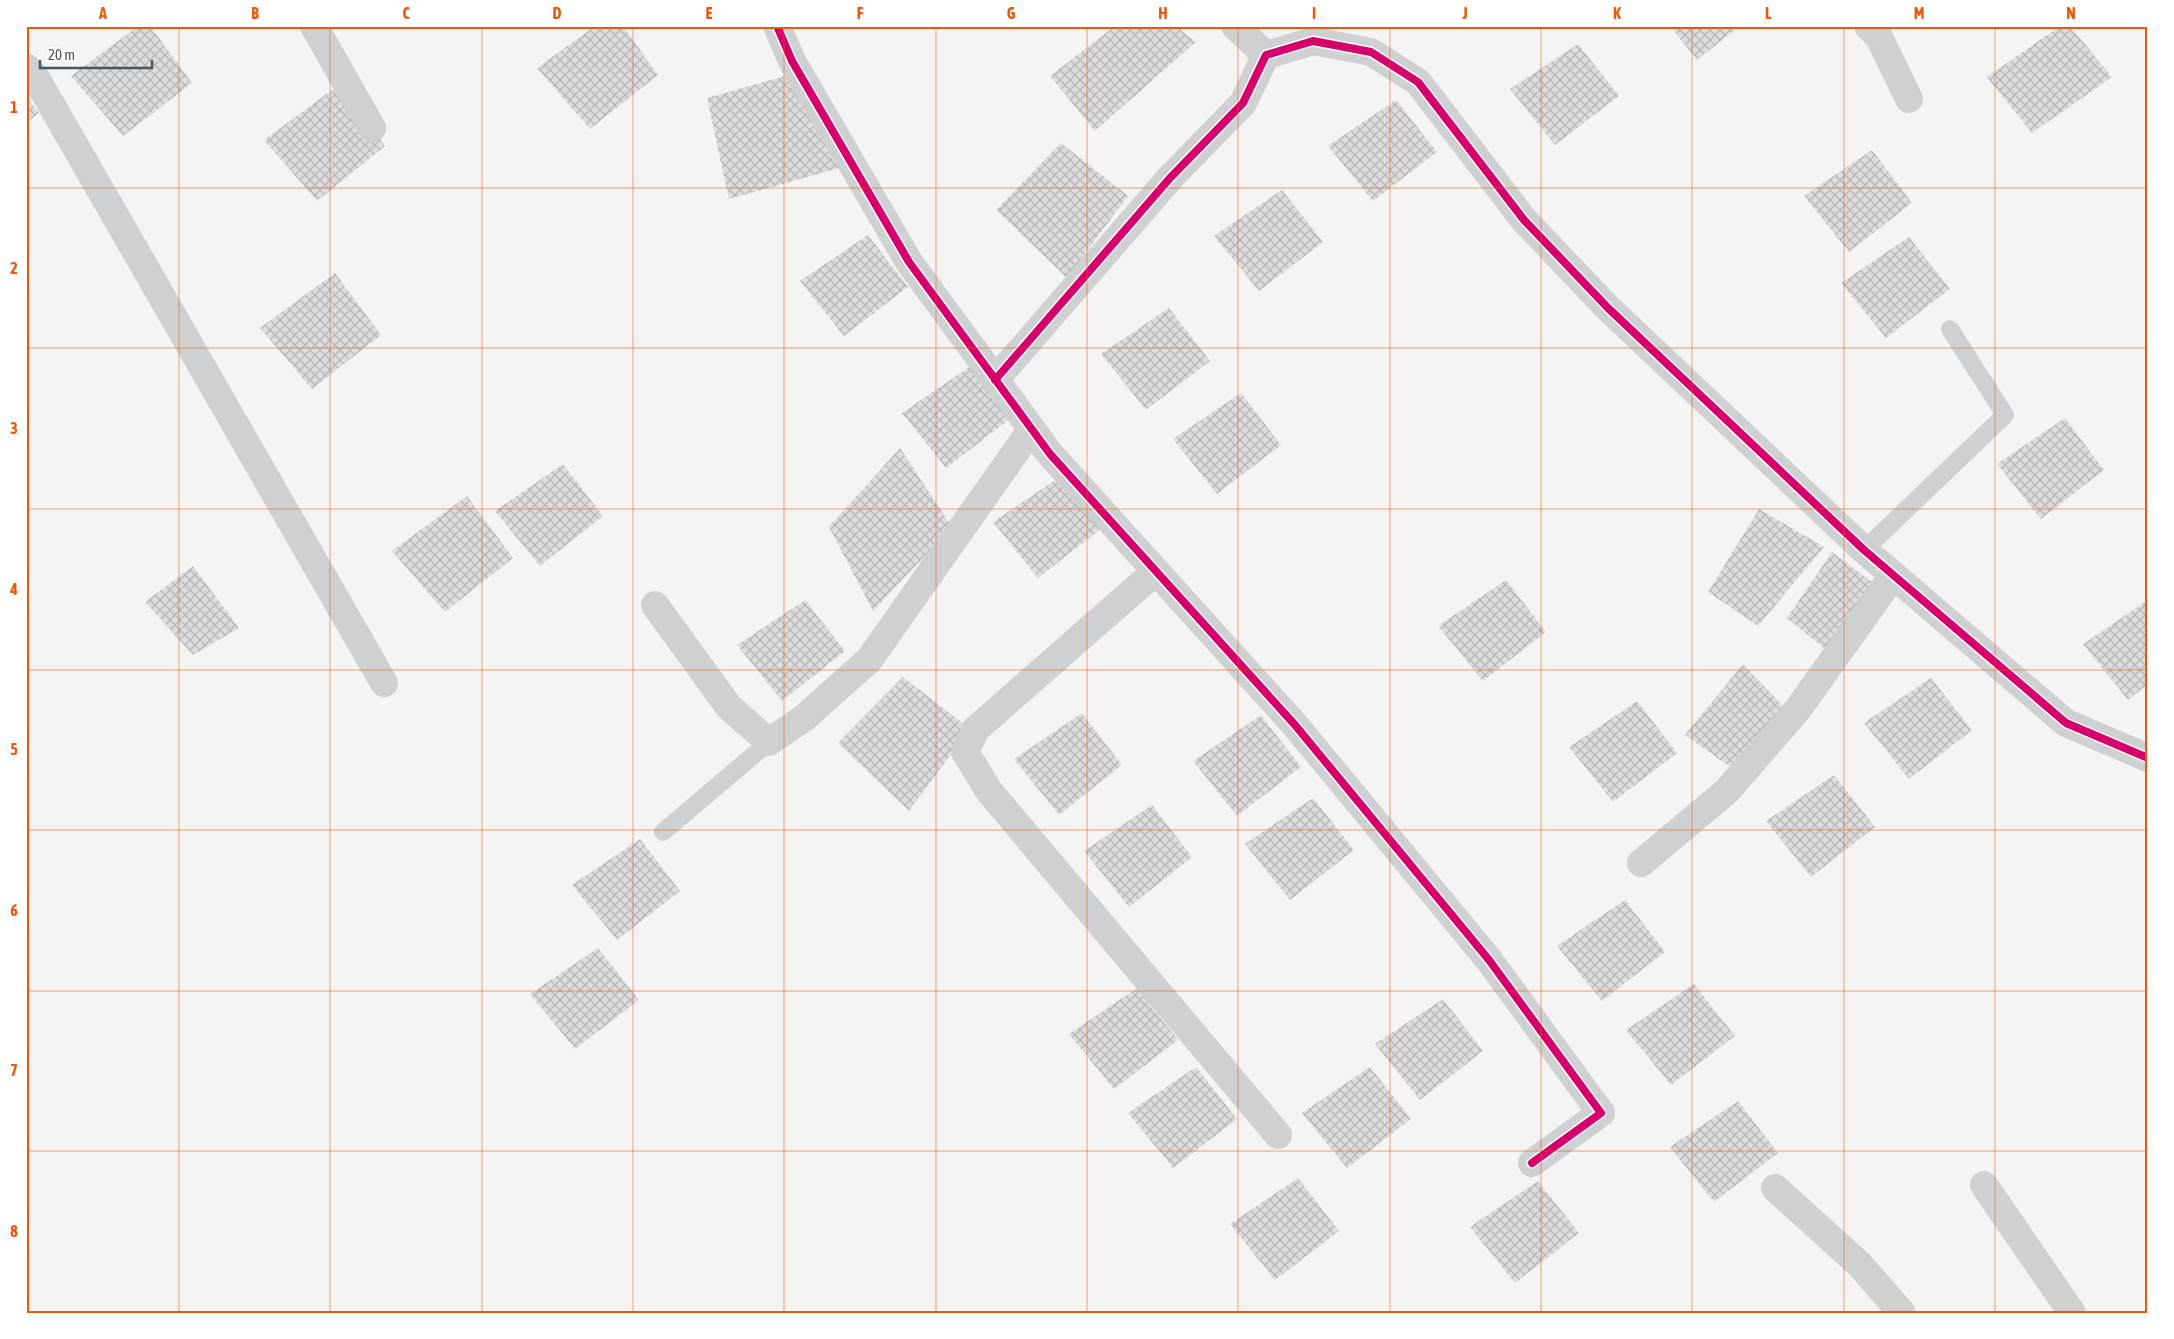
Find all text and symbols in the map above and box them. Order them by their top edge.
text: A [98,4,107,22]
text: B [251,4,259,22]
text: C [402,4,410,22]
text: D [553,4,562,22]
text: E [706,4,713,22]
text: F [857,4,864,22]
text: G [1007,4,1016,22]
text: H [1158,4,1168,22]
text: I [1312,4,1316,22]
text: J [1461,4,1468,22]
text: K [1613,4,1621,22]
text: L [1765,4,1772,22]
text: M [1914,4,1924,22]
text: N [2066,4,2076,22]
scale bar [40,38,152,70]
text: 20 m [48,46,75,63]
text: 1 [10,98,18,116]
text: 2 [10,259,18,277]
text: 3 [10,419,18,437]
text: 4 [9,580,18,598]
text: 5 [10,740,18,758]
text: 6 [10,901,18,919]
text: 7 [10,1061,18,1079]
text: 8 [10,1222,18,1240]

